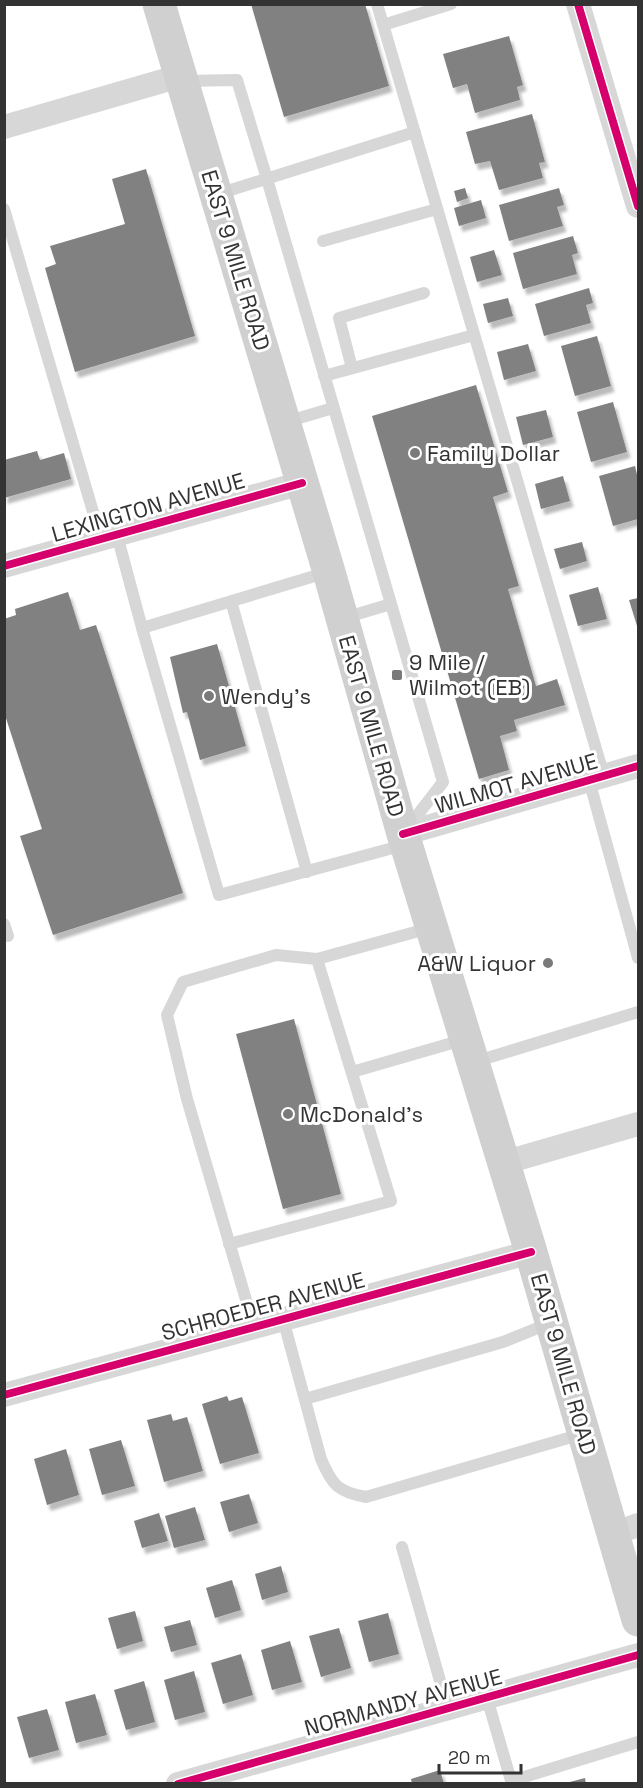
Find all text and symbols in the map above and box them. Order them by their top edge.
street label: EAST 9 MILE ROAD [195,166,277,354]
place label: Family Dollar [427,439,560,467]
marker: Family Dollar [408,446,422,460]
street label: LEXINGTON AVENUE [48,466,248,548]
street label: EAST 9 MILE ROAD [333,632,411,820]
place label: 9 Mile / Wilmot (EB) [409,648,530,701]
marker: 9 Mile / Wilmot (EB) [390,668,404,682]
place label: Wendy's [221,682,311,710]
marker: Wendy's [202,689,216,703]
street label: WILMOT AVENUE [431,746,601,820]
place label: A&W Liquor [417,949,536,977]
marker: A&W Liquor [541,956,555,970]
place label: McDonald's [300,1100,423,1128]
marker: McDonald's [281,1107,295,1121]
street label: SCHROEDER AVENUE [158,1265,368,1347]
street label: EAST 9 MILE ROAD [525,1270,603,1458]
street label: NORMANDY AVENUE [301,1662,505,1742]
scale bar [439,1737,522,1775]
text: 20 m [448,1746,491,1769]

